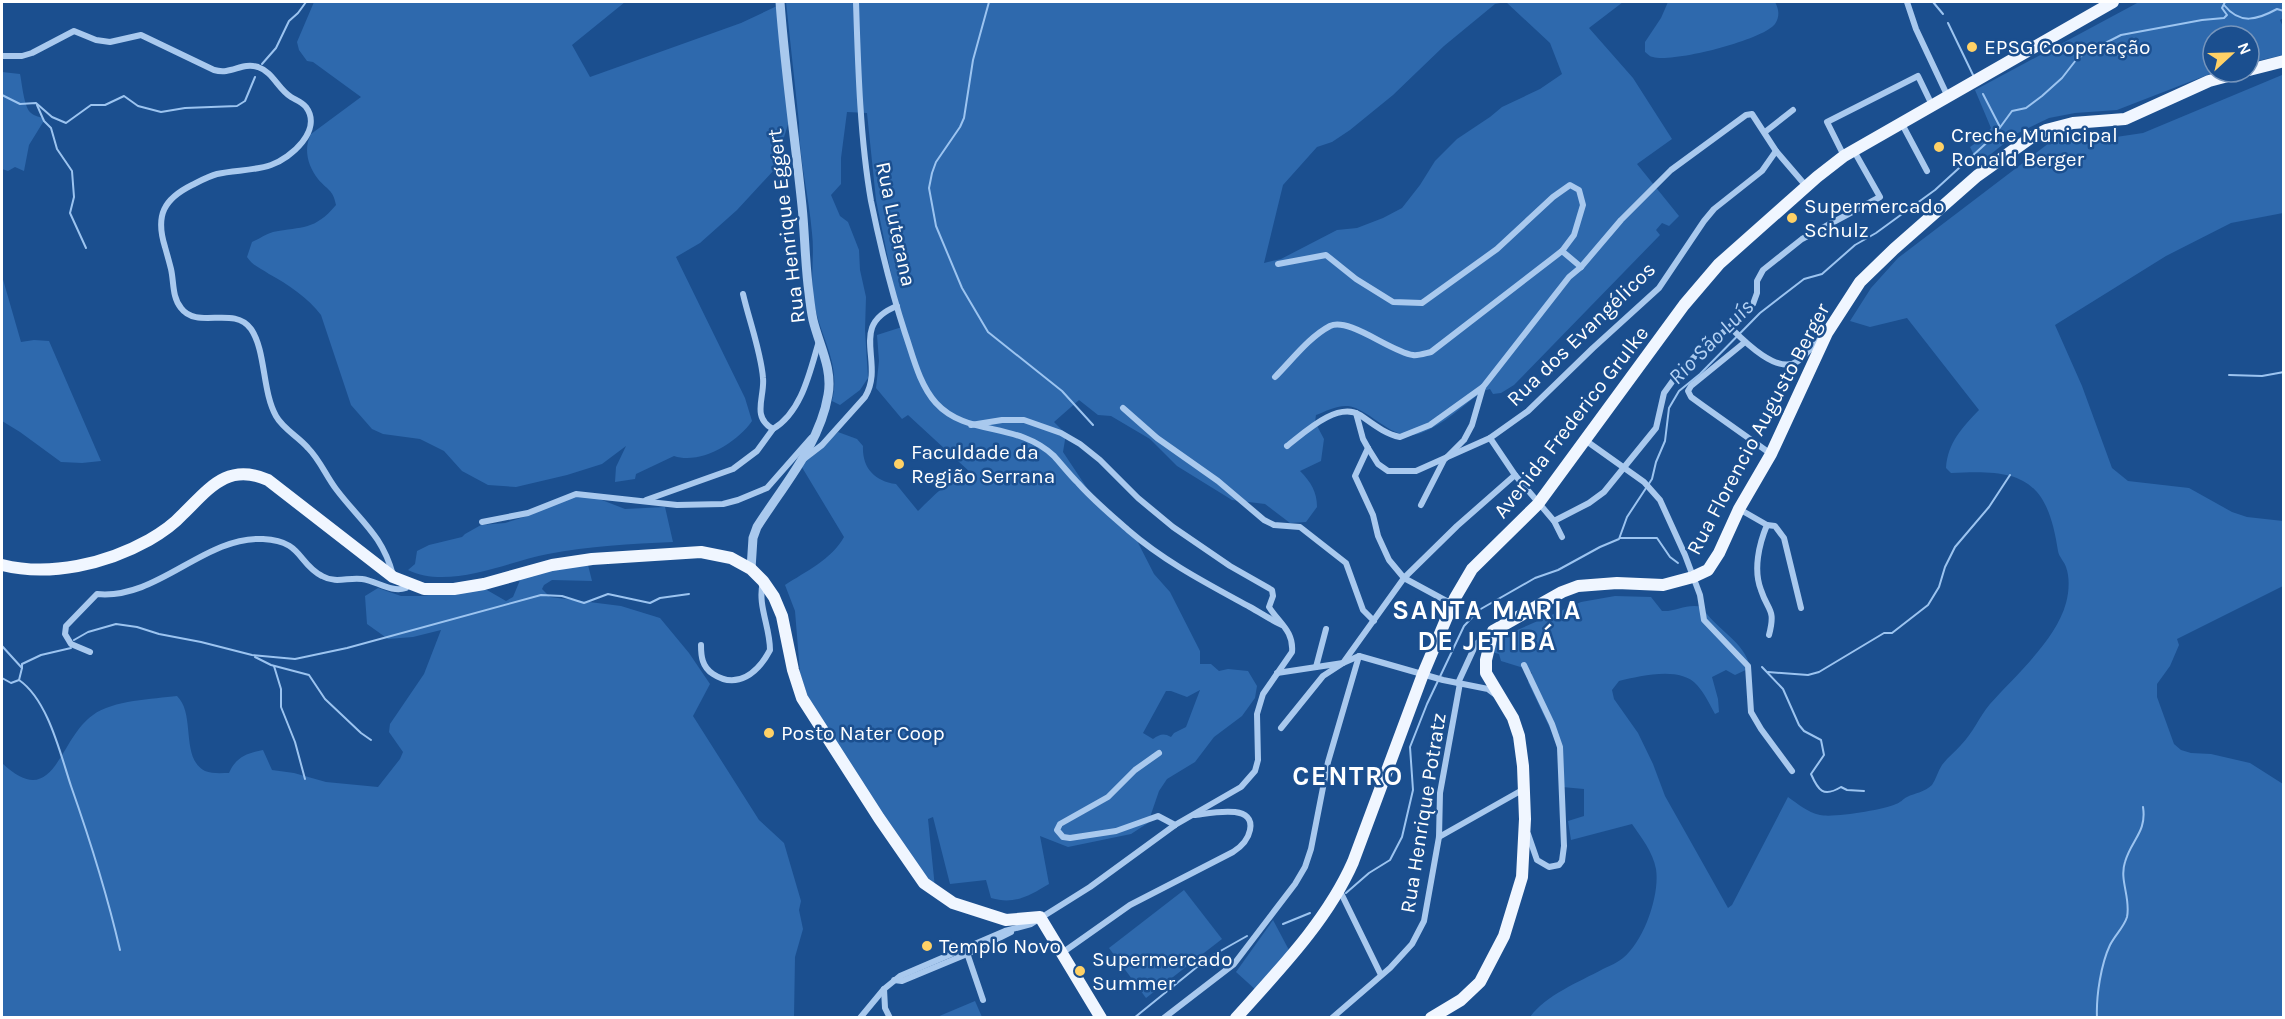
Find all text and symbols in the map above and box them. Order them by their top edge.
north arrow [2201,24,2261,84]
place label: EPSG Cooperação [1984,35,2151,59]
marker: EPSG Cooperação [1965,40,1979,54]
text: N [2233,40,2255,57]
place label: Creche Municipal Ronald Berger [1951,123,2118,171]
street label: Rua Henrique Eggert [762,127,810,325]
marker: Creche Municipal Ronald Berger [1932,140,1946,154]
street label: Rua Luterana [871,160,921,288]
place label: Supermercado Schulz [1804,194,1944,242]
marker: Supermercado Schulz [1785,211,1799,225]
street label: Rua dos Evangélicos [1502,257,1660,411]
water label: Rio São Luís [1663,294,1759,390]
street label: Rua Florencio Augusto Berger [1681,299,1835,559]
street label: Avenida Frederico Grulke [1489,321,1653,523]
place label: Faculdade da Região Serrana [911,440,1055,488]
marker: Faculdade da Região Serrana [892,457,906,471]
district label: SANTA MARIA DE JETIBÁ [1392,594,1582,657]
street label: Rua Henrique Potratz [1395,711,1451,915]
place label: Posto Nater Coop [781,721,945,745]
marker: Posto Nater Coop [762,726,776,740]
district label: CENTRO [1292,760,1404,792]
place label: Templo Novo [939,934,1061,958]
marker: Templo Novo [920,939,934,953]
place label: Supermercado Summer [1092,947,1232,995]
marker: Supermercado Summer [1073,964,1087,978]

